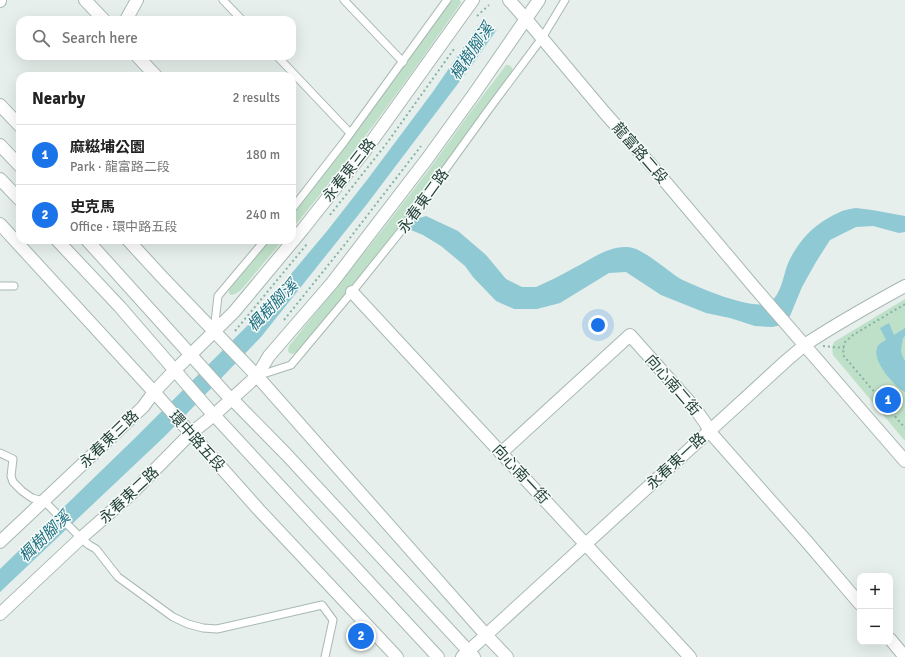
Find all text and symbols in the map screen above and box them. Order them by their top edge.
search box [16,16,296,60]
water label: 楓樹腳溪 [446,18,499,84]
icon: search [30,27,52,49]
text: Search here [62,29,138,47]
text: Nearby [32,88,85,109]
text: 2 results [232,90,280,106]
street label: 龍富路二段 [609,119,671,187]
street label: 永春東三路 [319,135,379,205]
text: 麻糍埔公園 [70,138,145,156]
text: 1 [41,147,49,163]
text: 180 m [246,147,280,163]
text: Park · 龍富路二段 [70,159,170,175]
street label: 永春東二路 [394,165,452,237]
text: 史克馬 [70,198,115,216]
text: 2 [41,207,49,223]
text: 240 m [246,207,280,223]
text: Office · 環中路五段 [70,219,177,235]
water label: 楓樹腳溪 [243,274,304,336]
your location [588,315,608,335]
street label: 向心南二街 [642,351,704,419]
pin: 1 [875,385,901,415]
street label: 永春東三路 [76,406,142,472]
street label: 環中路五段 [165,407,229,475]
street label: 永春東一路 [642,429,710,493]
street label: 向心南一街 [489,440,553,508]
street label: 永春東二路 [95,463,163,527]
water label: 楓樹腳溪 [15,506,76,566]
map controls [857,573,893,645]
button: + [857,573,893,609]
button: − [857,609,893,645]
pin: 2 [348,621,374,651]

